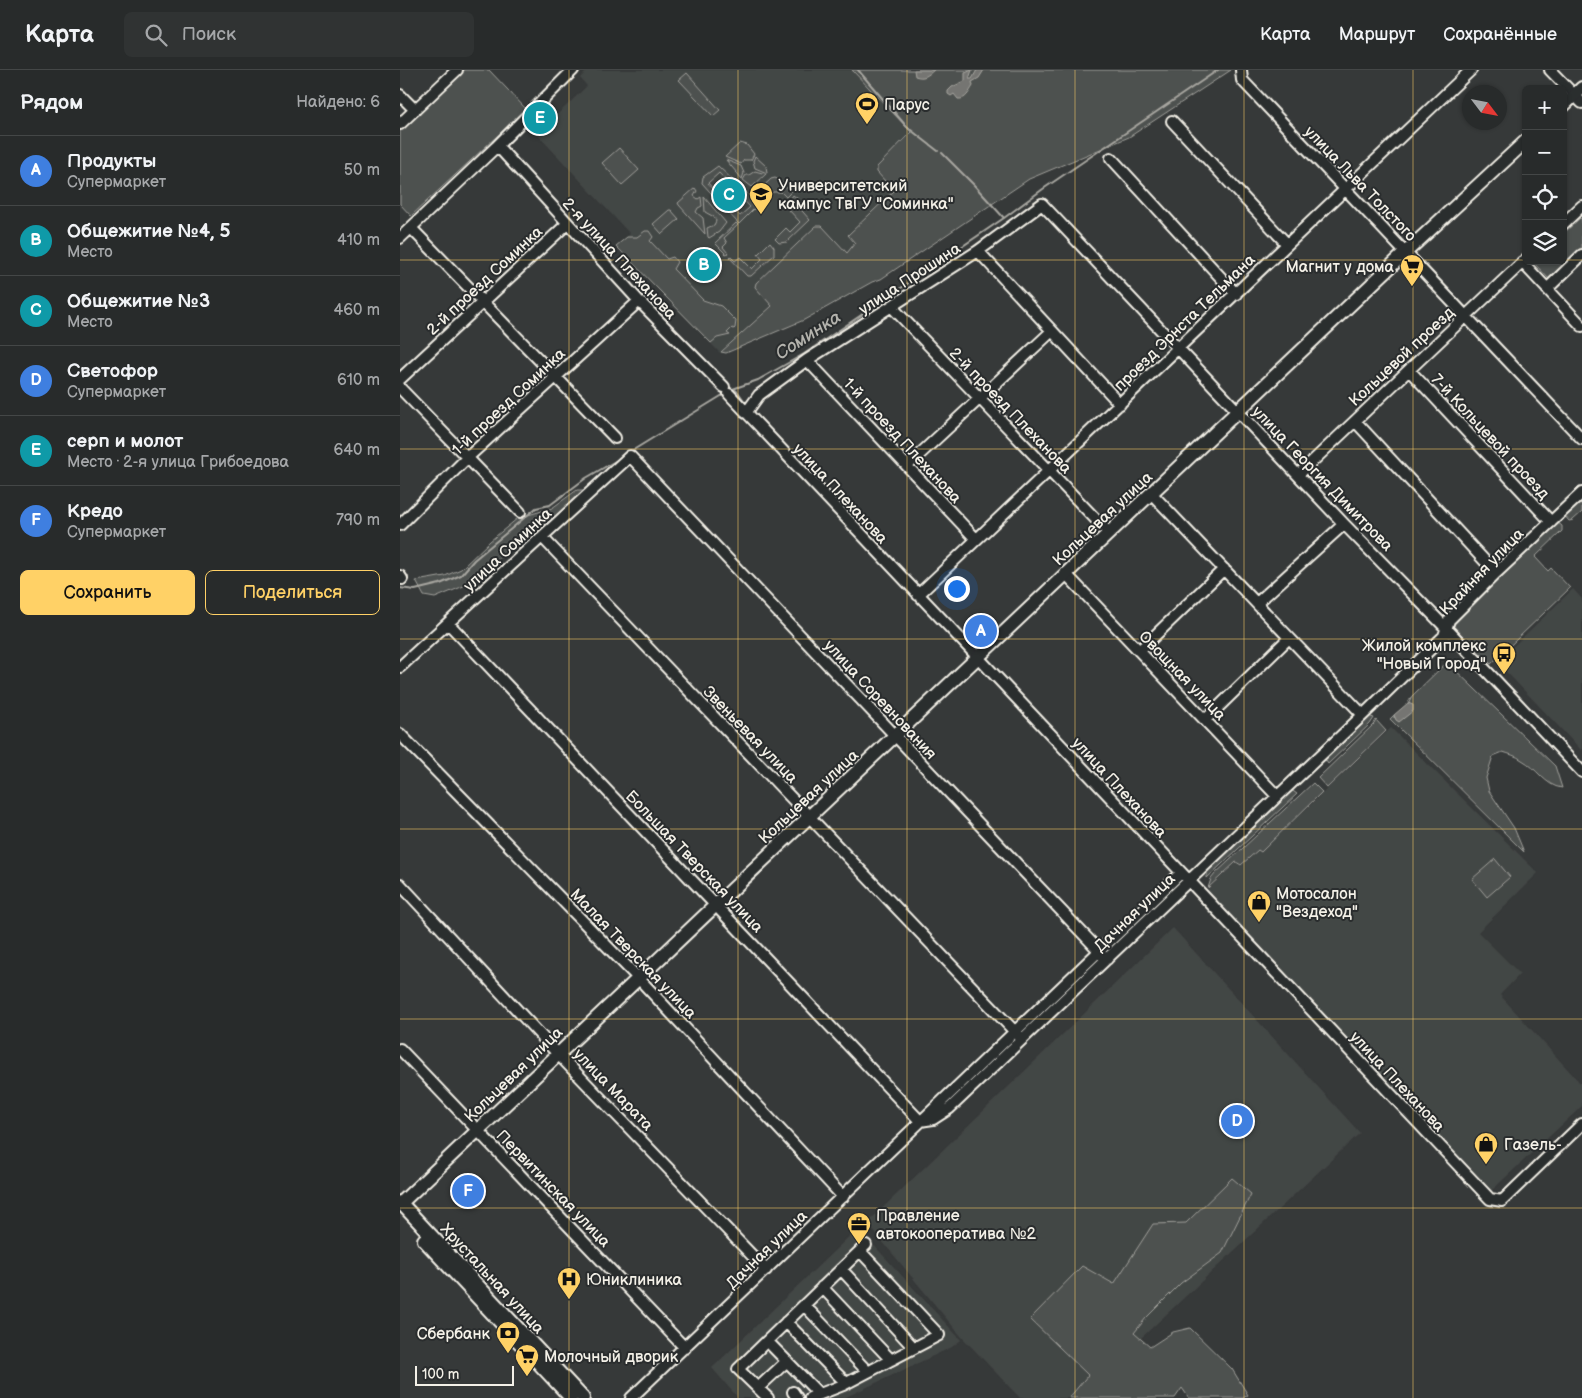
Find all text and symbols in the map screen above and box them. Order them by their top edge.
search box [124,12,474,57]
text: Карта [25,20,94,49]
icon: search [142,21,170,49]
text: Поиск [182,23,236,46]
text: Карта [1260,24,1311,45]
text: Маршрут [1339,24,1415,45]
text: Сохранённые [1443,24,1557,45]
north arrow [1462,85,1507,130]
map controls [1522,85,1567,265]
button: + [1522,85,1567,130]
text: Рядом [20,90,83,115]
sports icon: Парус [854,91,880,125]
text: Найдено: 6 [296,93,380,112]
place label: Парус [884,96,930,115]
pin: E [524,99,556,137]
street label: улица Льва Толстого [1300,122,1420,246]
button: − [1522,130,1567,175]
text: Продукты [67,150,156,173]
text: A [31,161,41,180]
text: 50 m [344,161,380,180]
text: Супермаркет [67,173,166,192]
button: locate [1522,175,1567,220]
pin: C [713,176,745,214]
place label: Университетский кампус ТвГУ "Соминка" [778,177,954,214]
school or university icon: Университетский кампус ТвГУ "Соминка" [748,181,774,215]
street label: 2-я улица Плеханова [558,194,680,324]
text: Общежитие №4, 5 [67,220,231,243]
button: layers [1522,220,1567,265]
street label: 2-й проезд Соминка [423,222,547,340]
text: B [30,231,42,250]
text: 410 m [337,231,380,250]
street label: улица Прошина [855,239,965,319]
text: Место [67,243,113,262]
pin: B [688,246,720,284]
street label: проезд Эрнста Тельмана [1111,250,1260,395]
supermarket icon: Магнит у дома [1399,253,1425,287]
place label: Магнит у дома [1285,258,1395,277]
text: Общежитие №3 [67,290,210,313]
text: C [30,301,42,320]
text: 460 m [334,301,380,320]
street label: Кольцевой проезд [1345,303,1459,411]
water label: Соминка [772,306,845,364]
text: Место [67,313,113,332]
street label: 1-й проезд Соминка [448,344,570,460]
street label: 2-й проезд Плеханова [945,344,1075,478]
text: Светофор [67,360,158,383]
text: D [30,371,42,390]
text: 610 m [337,371,380,390]
street label: 7-й Кольцевой проезд [1427,371,1553,504]
street label: 1-й проезд Плеханова [839,374,965,508]
text: Супермаркет [67,383,166,402]
street label: улица Георгия Димитрова [1248,402,1397,556]
text: серп и молот [67,430,183,453]
street label: улица Плеханова [789,440,892,549]
text: E [31,441,41,460]
text: 640 m [334,441,380,460]
text: Место · 2-я улица Грибоедова [67,453,289,472]
street label: Кольцевая улица [1049,468,1157,570]
text: Кредо [67,500,123,523]
street label: улица Соминка [460,504,557,596]
text: F [31,511,41,530]
text: 790 m [336,511,380,530]
text: Супермаркет [67,523,166,542]
street label: Крайняя улица [1436,524,1529,619]
button: Сохранить [20,570,195,615]
button: Поделиться [205,570,380,615]
your location [944,576,970,602]
pin: A [965,612,997,650]
street label: Овощная улица [1134,627,1230,725]
street label: улица Соревнования [820,636,940,764]
place label: Жилой комплекс "Новый Город" [1362,637,1486,674]
bus stop icon: Жилой комплекс "Новый Город" [1491,641,1517,675]
street label: Звеньевая улица [699,682,802,788]
street label: улица Плеханова [1068,734,1171,843]
street label: Кольцевая улица [755,746,863,848]
street label: Большая Тверская улица [621,787,767,937]
street label: Дачная улица [1091,869,1180,956]
street label: Малая Тверская улица [566,885,700,1023]
place label: Мотосалон "Вездеход" [1276,885,1358,922]
shop icon: Мотосалон "Вездеход" [1246,889,1272,923]
street label: Кольцевая улица [461,1023,567,1127]
street label: улица Плеханова [1346,1028,1449,1137]
street label: улица Марата [569,1045,657,1135]
pin: D [1221,1102,1253,1140]
street label: Первитинская улица [492,1126,614,1252]
shop icon: Газель- [1473,1131,1499,1165]
place label: Газель- [1504,1136,1562,1155]
pin: F [452,1172,484,1210]
street label: Дачная улица [723,1206,812,1293]
place label: Правление автокооператива №2 [876,1207,1037,1244]
office icon: Правление автокооператива №2 [846,1211,872,1245]
street label: Хрустальная улица [436,1220,548,1338]
hospital icon: Юниклиника [556,1266,582,1300]
place label: Юниклиника [586,1271,682,1290]
bank icon: Сбербанк [495,1320,521,1354]
place label: Сбербанк [417,1325,490,1344]
supermarket icon: Молочный дворик [514,1343,540,1377]
place label: Молочный дворик [544,1348,679,1367]
scale bar [415,1363,514,1386]
text: 100 m [422,1366,459,1383]

